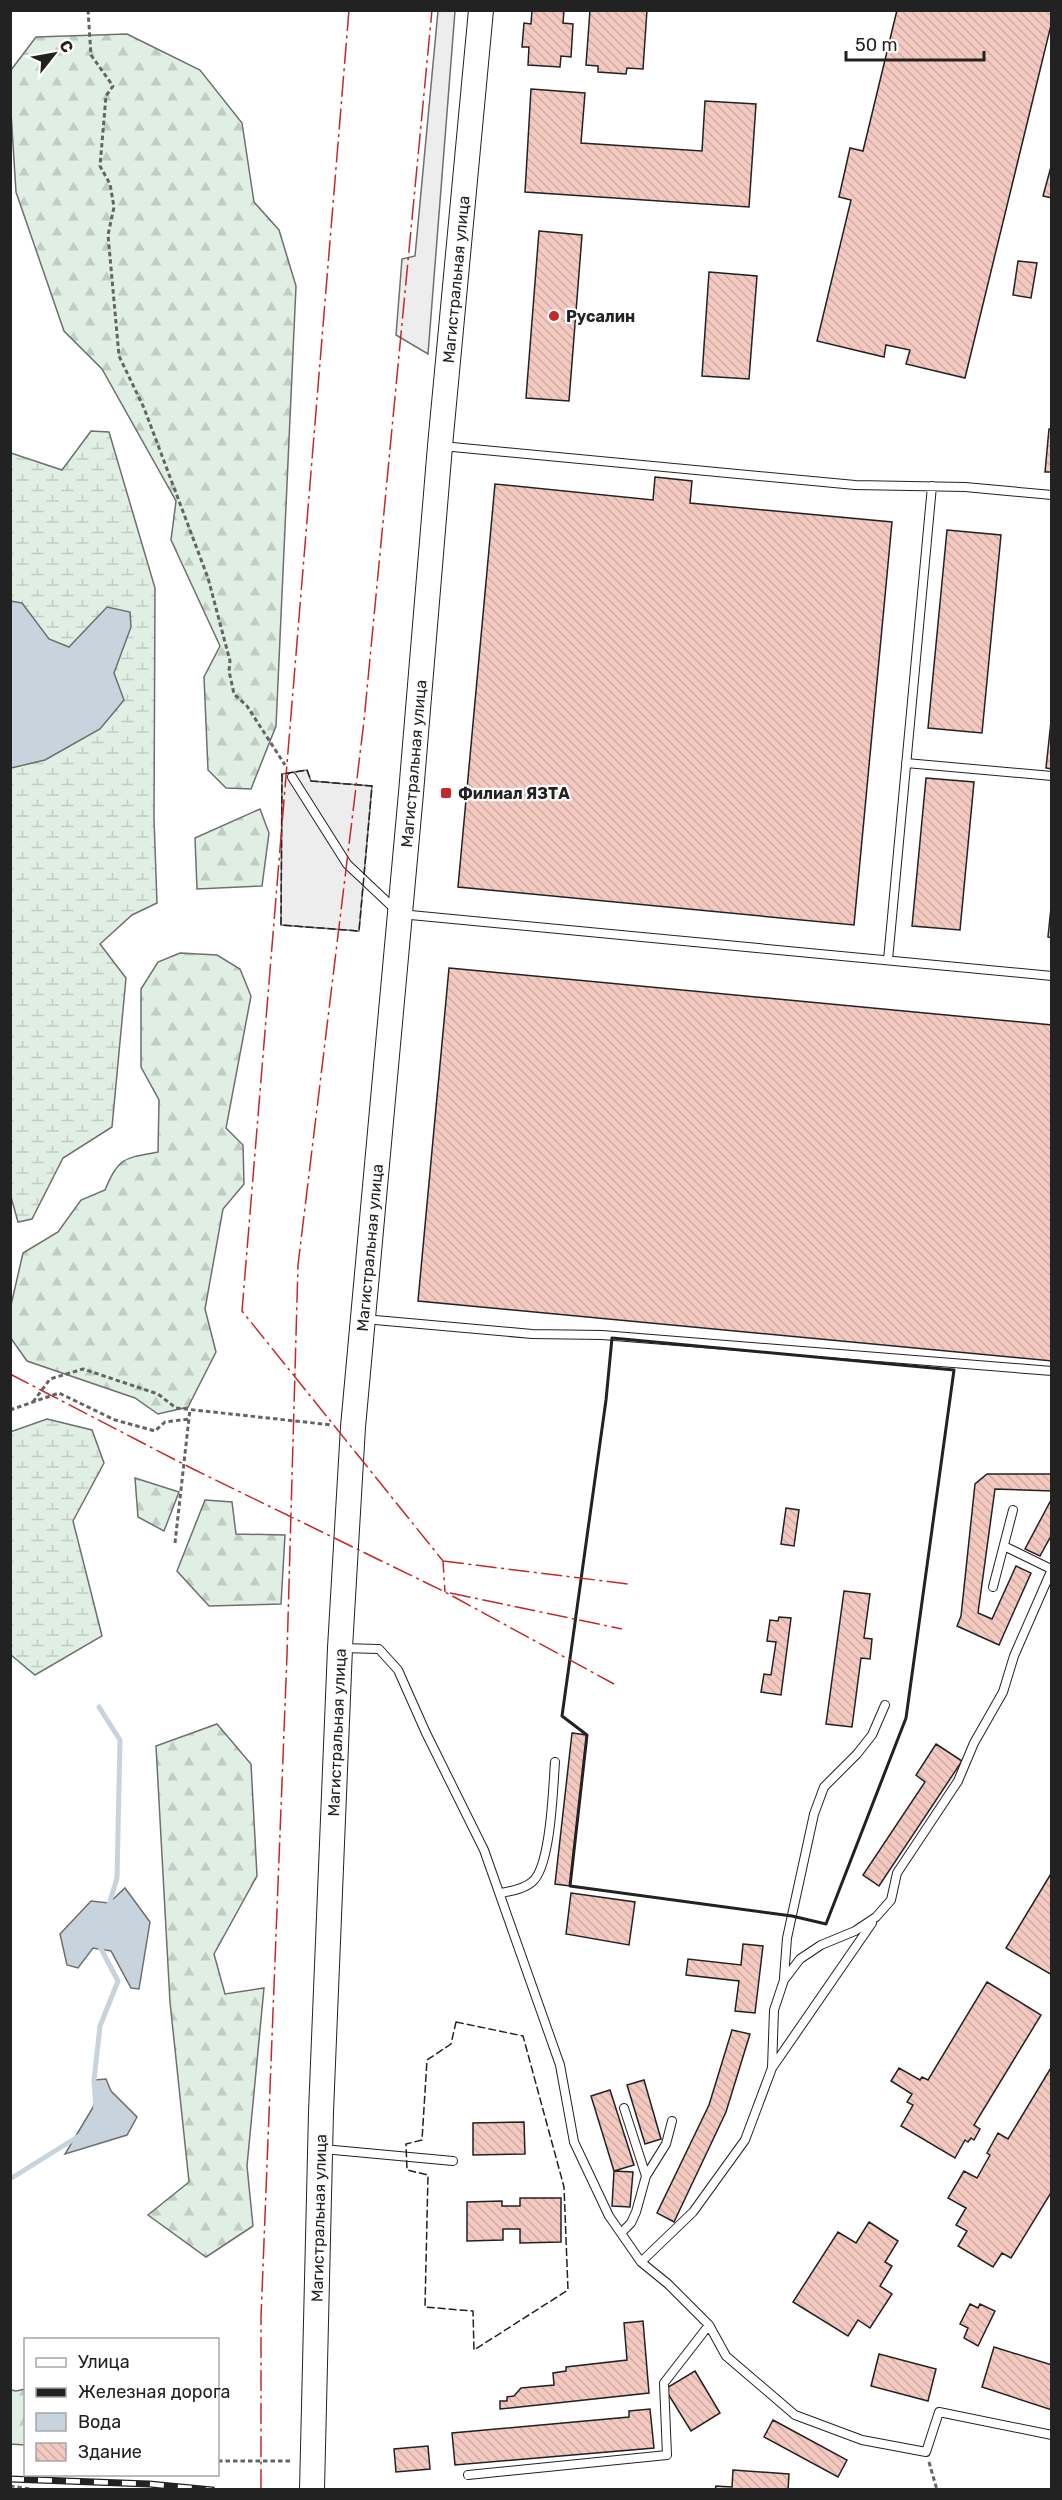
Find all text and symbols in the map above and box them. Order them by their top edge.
north arrow [24,24,84,84]
scale bar [846,24,984,62]
text: 50 m [855,34,898,56]
text: С [55,37,77,56]
street label: Магистральная улица [439,195,473,364]
place label: Русалин [566,307,635,326]
marker: Русалин [547,309,561,323]
street label: Магистральная улица [397,679,430,848]
place label: Филиал ЯЗТА [458,784,570,803]
marker: Филиал ЯЗТА [439,786,453,800]
street label: Магистральная улица [353,1163,387,1332]
street label: Магистральная улица [324,1648,350,1817]
street label: Магистральная улица [307,2134,330,2302]
legend [24,2338,219,2476]
text: Улица [78,2351,130,2373]
text: Железная дорога [78,2381,231,2403]
text: Вода [78,2411,121,2433]
text: Здание [78,2441,142,2463]

